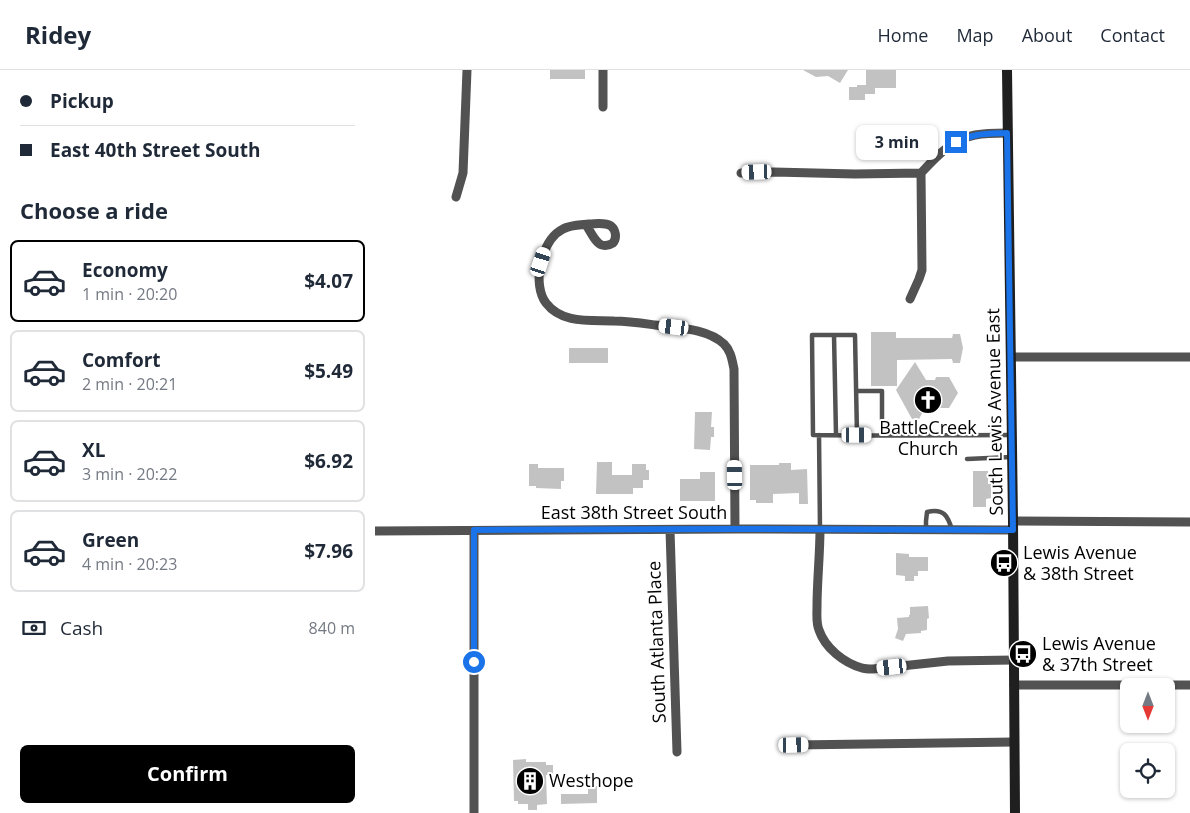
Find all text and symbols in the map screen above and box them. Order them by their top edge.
text: Ridey [25,18,91,51]
text: Home [878,23,928,47]
text: Map [956,23,994,47]
text: About [1022,23,1072,47]
text: Contact [1100,23,1165,47]
text: Pickup [50,88,114,114]
callout: 3 min [856,124,939,160]
text: 3 min [875,131,919,153]
route end [945,131,967,153]
text: East 40th Street South [50,137,261,163]
car [741,164,772,180]
text: Choose a ride [20,195,168,225]
car [529,245,552,279]
text: Economy [82,257,168,283]
icon: car [22,259,67,304]
text: $4.07 [304,268,353,294]
text: 1 min · 20:20 [82,283,177,305]
street label: South Lewis Avenue East [980,308,1008,516]
car [658,318,689,336]
text: Comfort [82,347,161,373]
icon: car [22,349,67,394]
text: $5.49 [304,358,353,384]
text: 2 min · 20:21 [82,373,177,395]
church icon: BattleCreek Church [913,385,943,415]
place label: BattleCreek Church [879,415,977,460]
car [842,428,872,443]
text: XL [82,437,105,463]
icon: car [22,439,67,484]
text: $6.92 [304,448,353,474]
car [727,460,742,490]
text: 3 min · 20:22 [82,463,177,485]
street label: East 38th Street South [541,500,727,524]
text: Green [82,527,139,553]
icon: car [22,529,67,574]
text: $7.96 [304,538,353,564]
place label: Lewis Avenue & 38th Street [1023,540,1137,585]
bus stop icon: Lewis Avenue & 38th Street [989,548,1019,578]
text: 4 min · 20:23 [82,553,177,575]
street label: South Atlanta Place [641,560,671,724]
icon: cash [20,614,48,642]
text: Cash [60,615,103,641]
text: 840 m [309,617,355,639]
place label: Lewis Avenue & 37th Street [1042,631,1156,676]
bus stop icon: Lewis Avenue & 37th Street [1008,639,1038,669]
route start [463,651,485,673]
car [876,658,907,676]
north arrow [1120,678,1175,732]
map controls [1120,678,1175,798]
car [778,737,809,753]
button: locate [1120,743,1175,798]
button: Confirm [20,745,355,803]
building icon: Westhope [515,766,545,796]
place label: Westhope [549,768,634,792]

